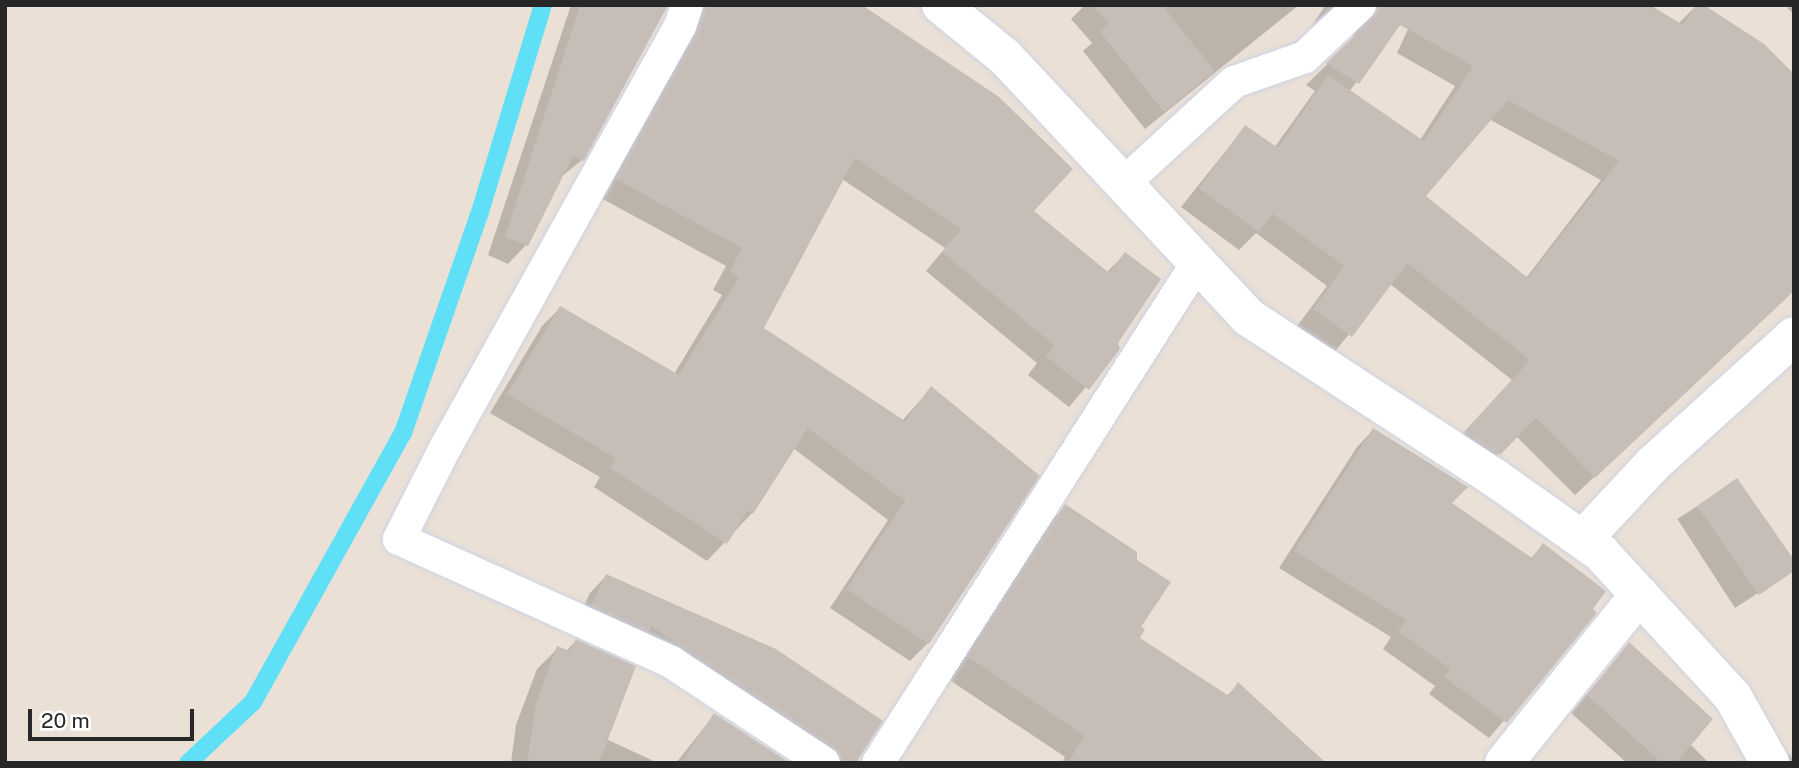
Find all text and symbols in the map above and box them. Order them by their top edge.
scale bar [32,694,198,738]
text: 20 m [41,708,90,733]

